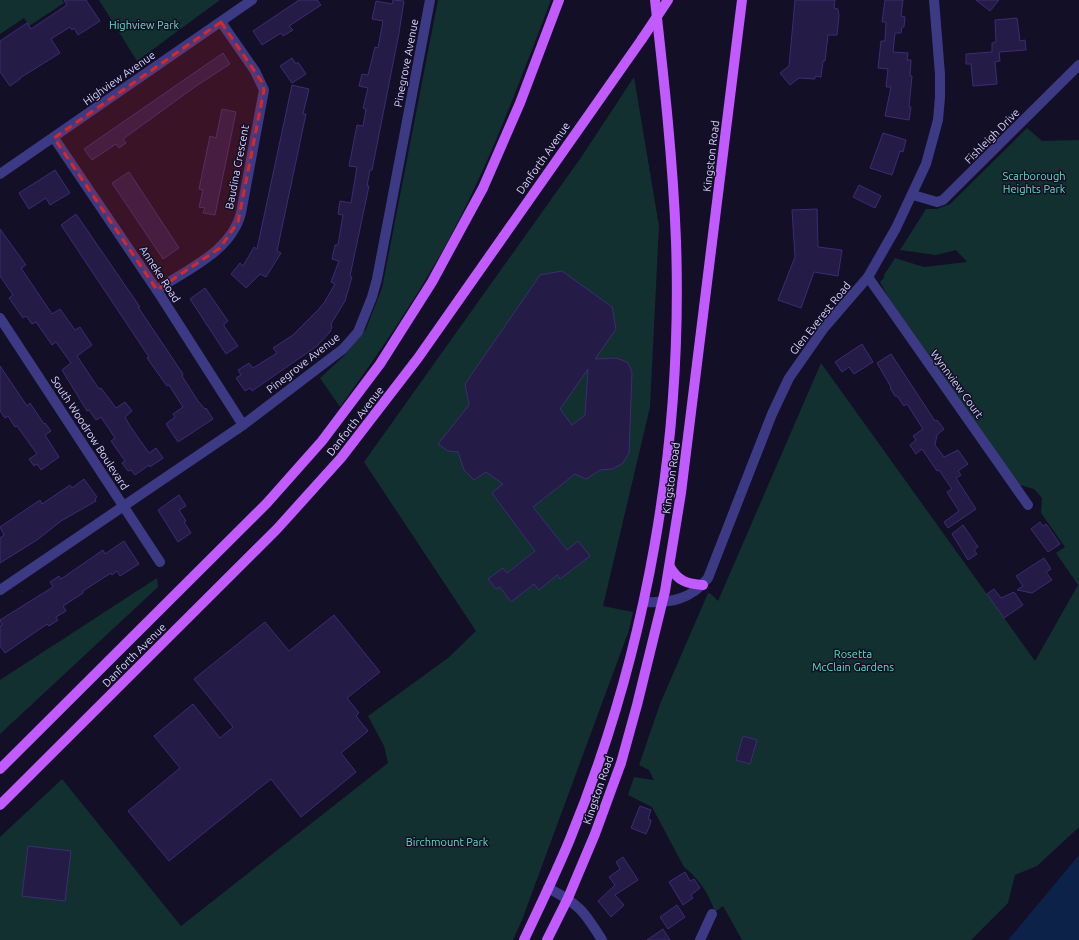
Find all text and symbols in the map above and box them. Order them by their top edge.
street label: Pinegrove Avenue [392,18,420,108]
park label: Highview Park [109,19,179,31]
street label: Highview Avenue [81,49,157,107]
street label: Fishleigh Drive [962,106,1022,166]
street label: Danforth Avenue [514,120,572,196]
street label: Kingston Road [701,120,721,192]
street label: Baudina Crescent [223,123,251,210]
park label: Scarborough Heights Park [1002,170,1066,195]
street label: Anneke Road [137,243,183,305]
street label: Glen Everest Road [787,279,853,357]
street label: Pinegrove Avenue [264,331,342,395]
street label: Wynnview Court [928,348,986,421]
street label: South Woodrow Boulevard [49,374,131,492]
street label: Danforth Avenue [324,384,386,458]
street label: Kingston Road [660,442,682,514]
street label: Danforth Avenue [100,621,168,689]
park label: Rosetta McClain Gardens [812,648,894,673]
street label: Kingston Road [581,754,615,826]
park label: Birchmount Park [406,836,489,848]

